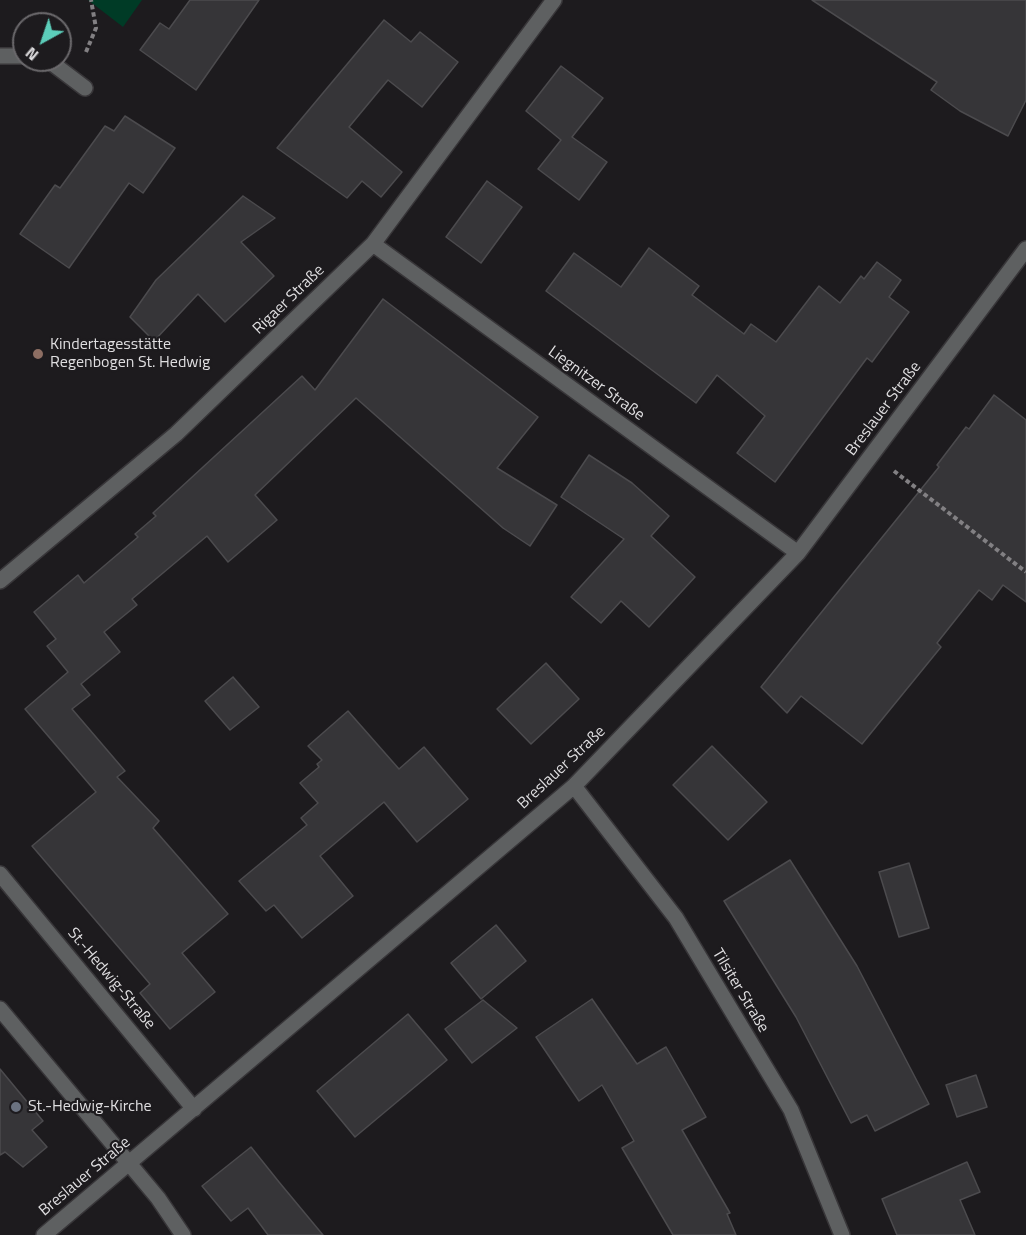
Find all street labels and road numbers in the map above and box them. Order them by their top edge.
street label: Rigaer Straße [249,261,329,339]
street label: Liegnitzer Straße [544,343,648,425]
street label: Breslauer Straße [842,358,926,460]
street label: Breslauer Straße [514,722,610,814]
street label: St.-Hedwig-Straße [63,924,159,1034]
street label: Tilsiter Straße [707,946,773,1036]
street label: Breslauer Straße [36,1133,134,1221]

